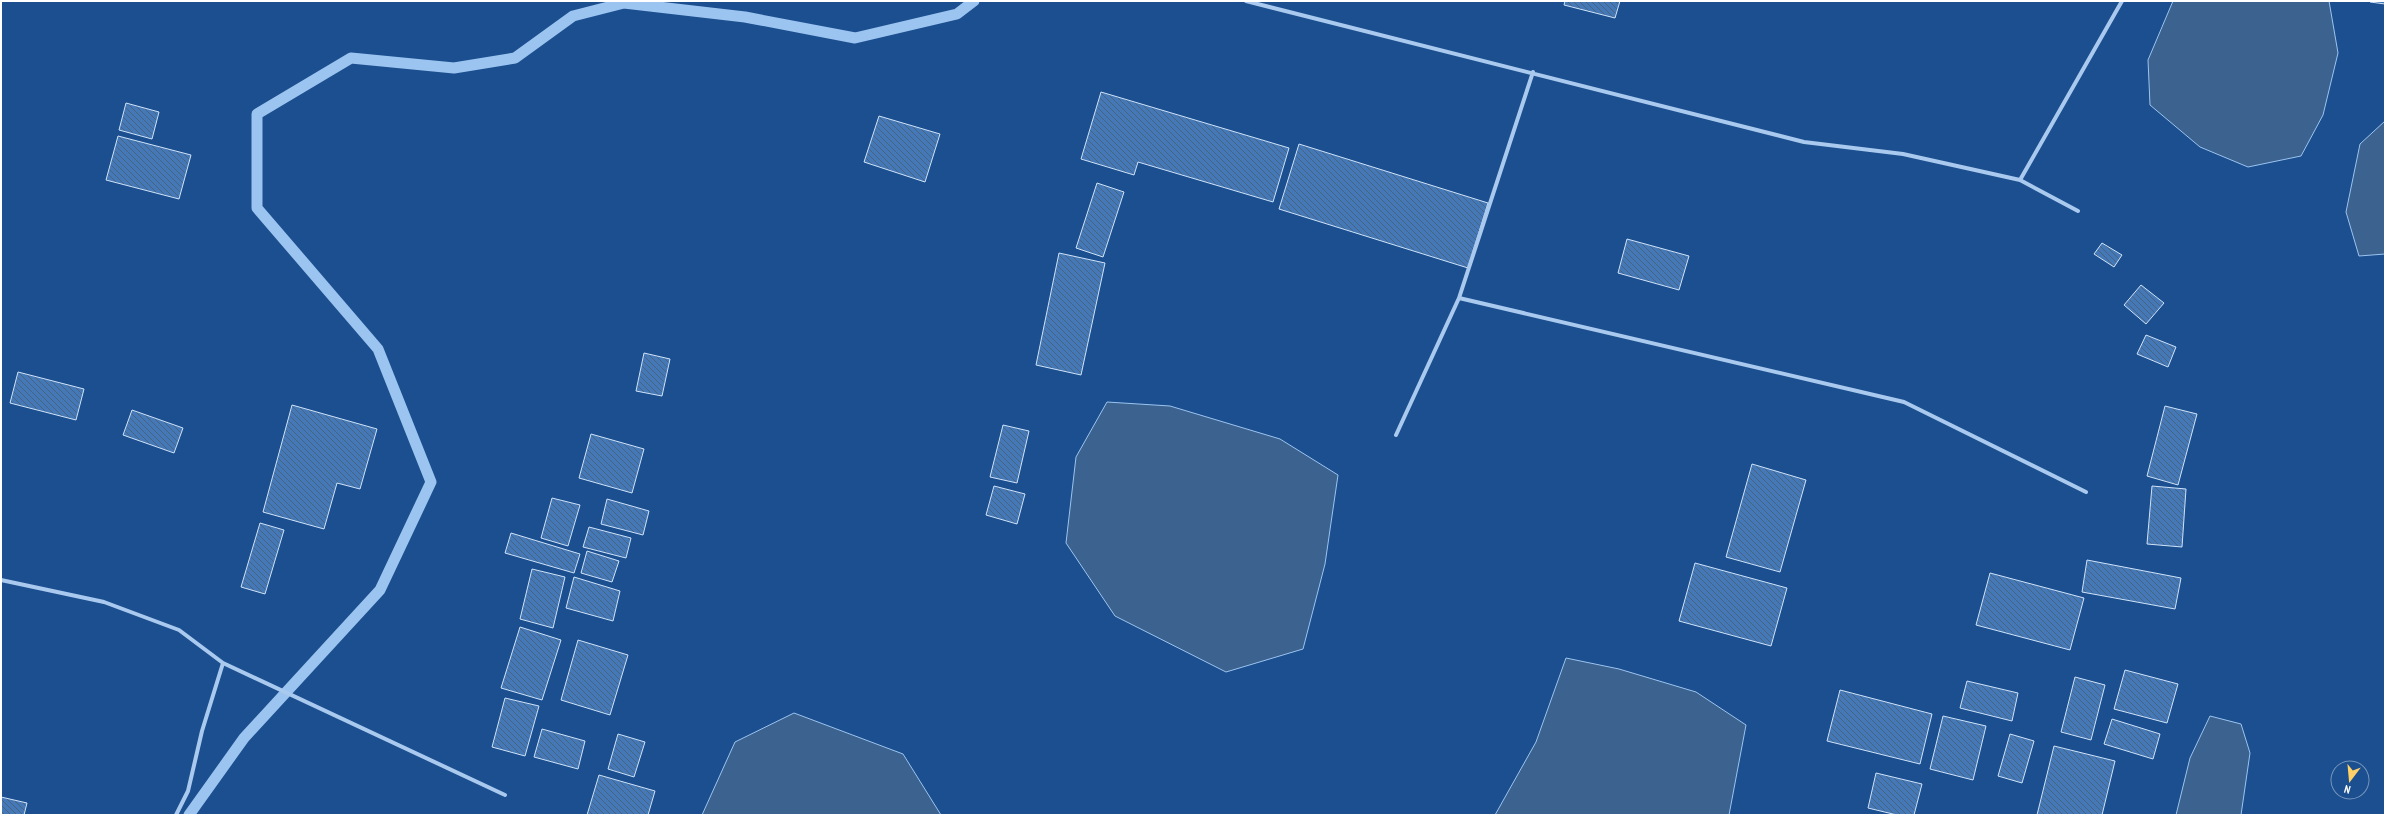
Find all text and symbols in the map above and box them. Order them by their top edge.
north arrow [2330,760,2370,800]
text: N [2342,782,2352,797]

